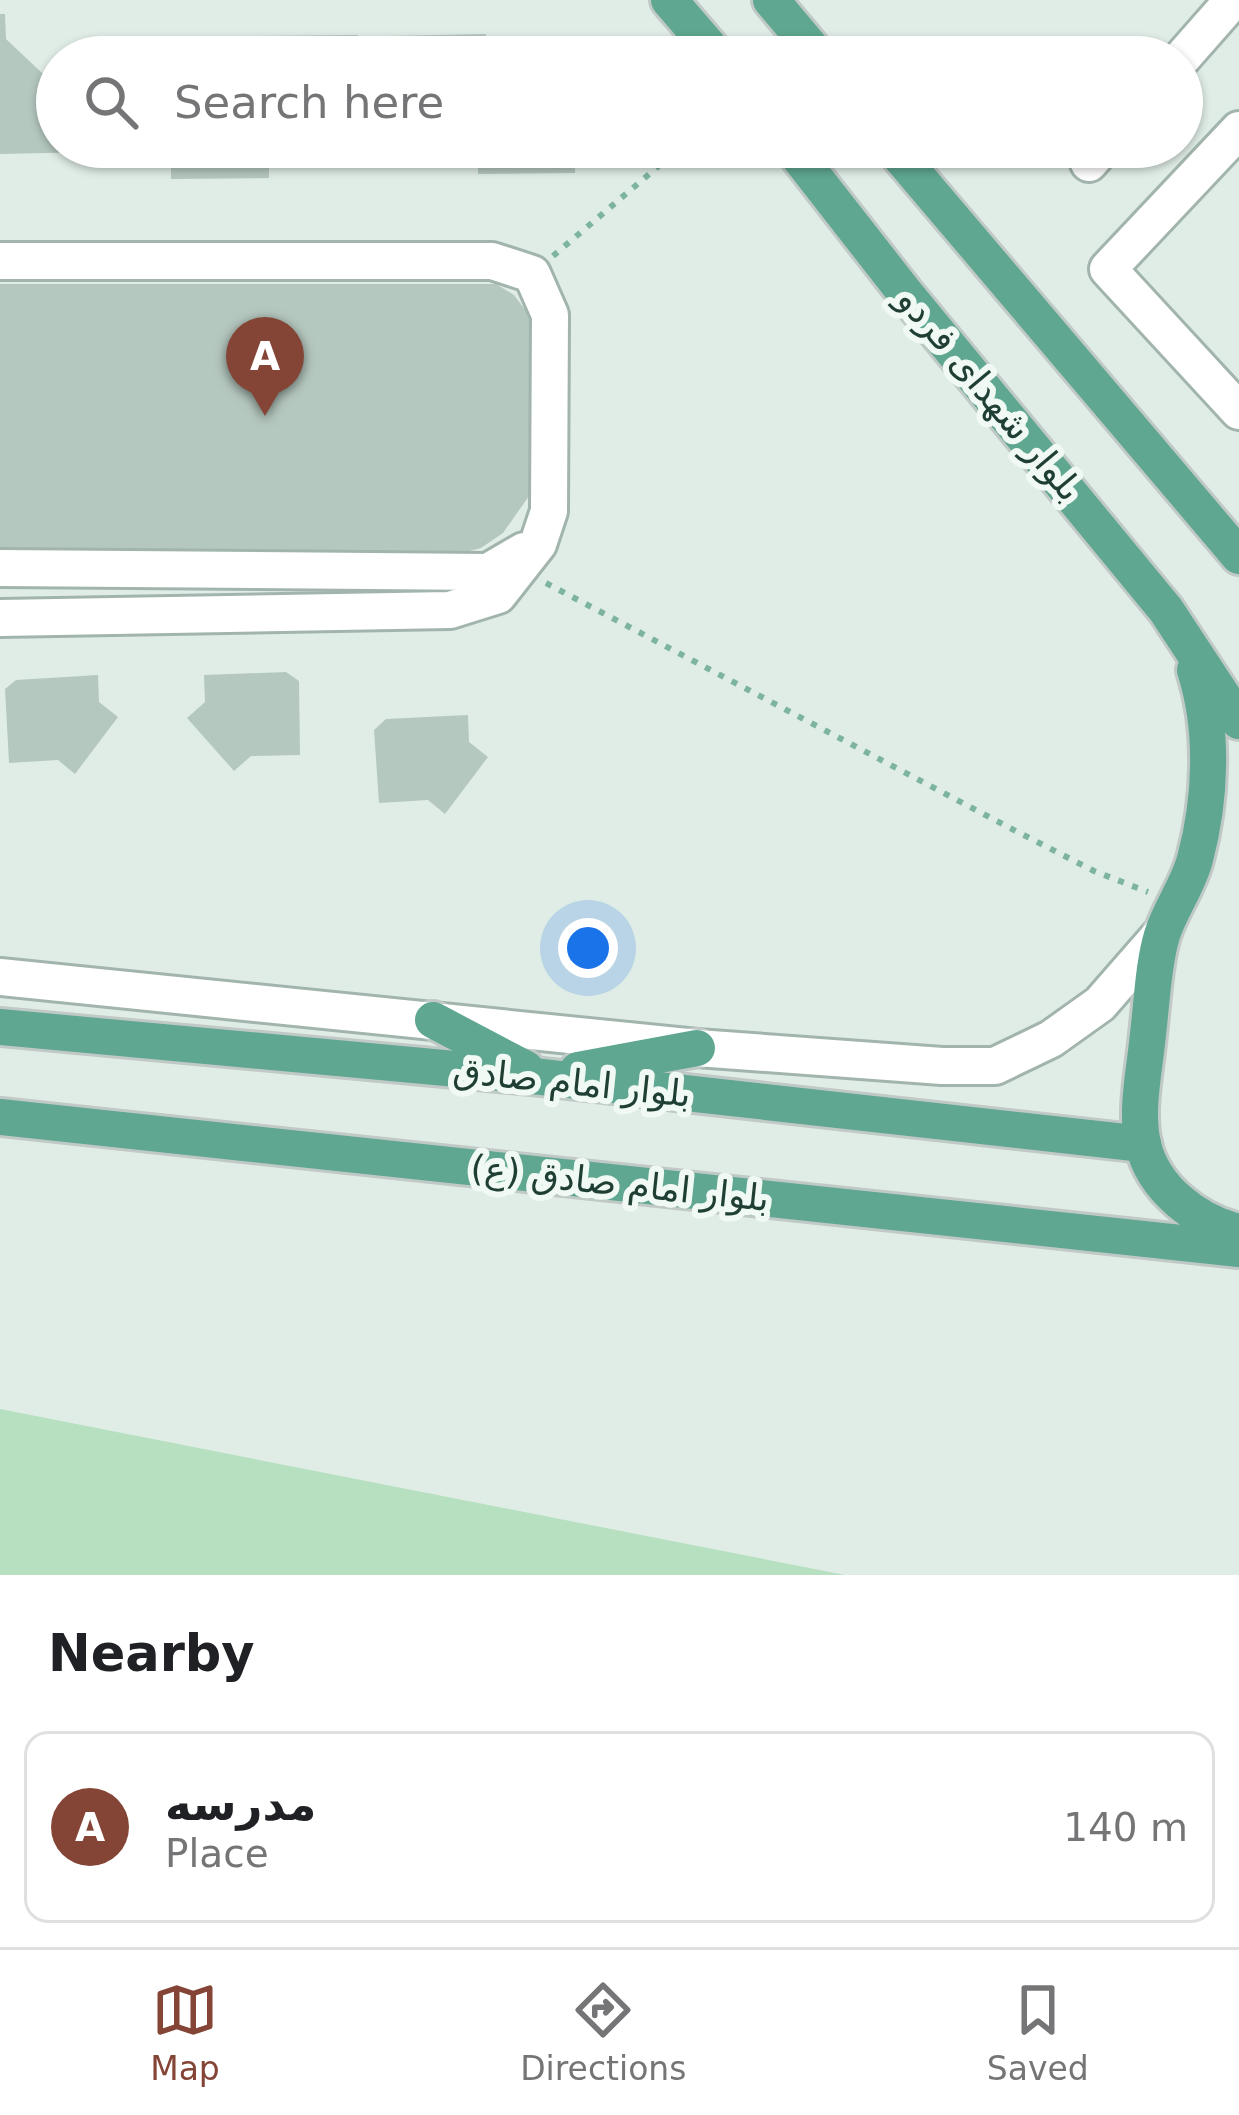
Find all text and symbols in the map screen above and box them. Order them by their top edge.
search box [36,36,1203,168]
icon: search [78,69,144,135]
text: Search here [174,76,444,129]
street label: بلوار شهدای فردو [887,278,1091,509]
pin: A [226,317,304,416]
your location [558,918,618,978]
street label: بلوار امام صادق [451,1049,693,1116]
street label: بلوار امام صادق (ع) [469,1147,771,1220]
text: Nearby [48,1624,255,1683]
text: مدرسه [165,1778,316,1831]
text: A [75,1805,105,1850]
text: 140 m [1063,1805,1188,1850]
text: Place [165,1831,269,1876]
tab: Map [150,1977,220,2088]
tab: Directions [520,1977,686,2088]
tab: Saved [987,1977,1089,2088]

